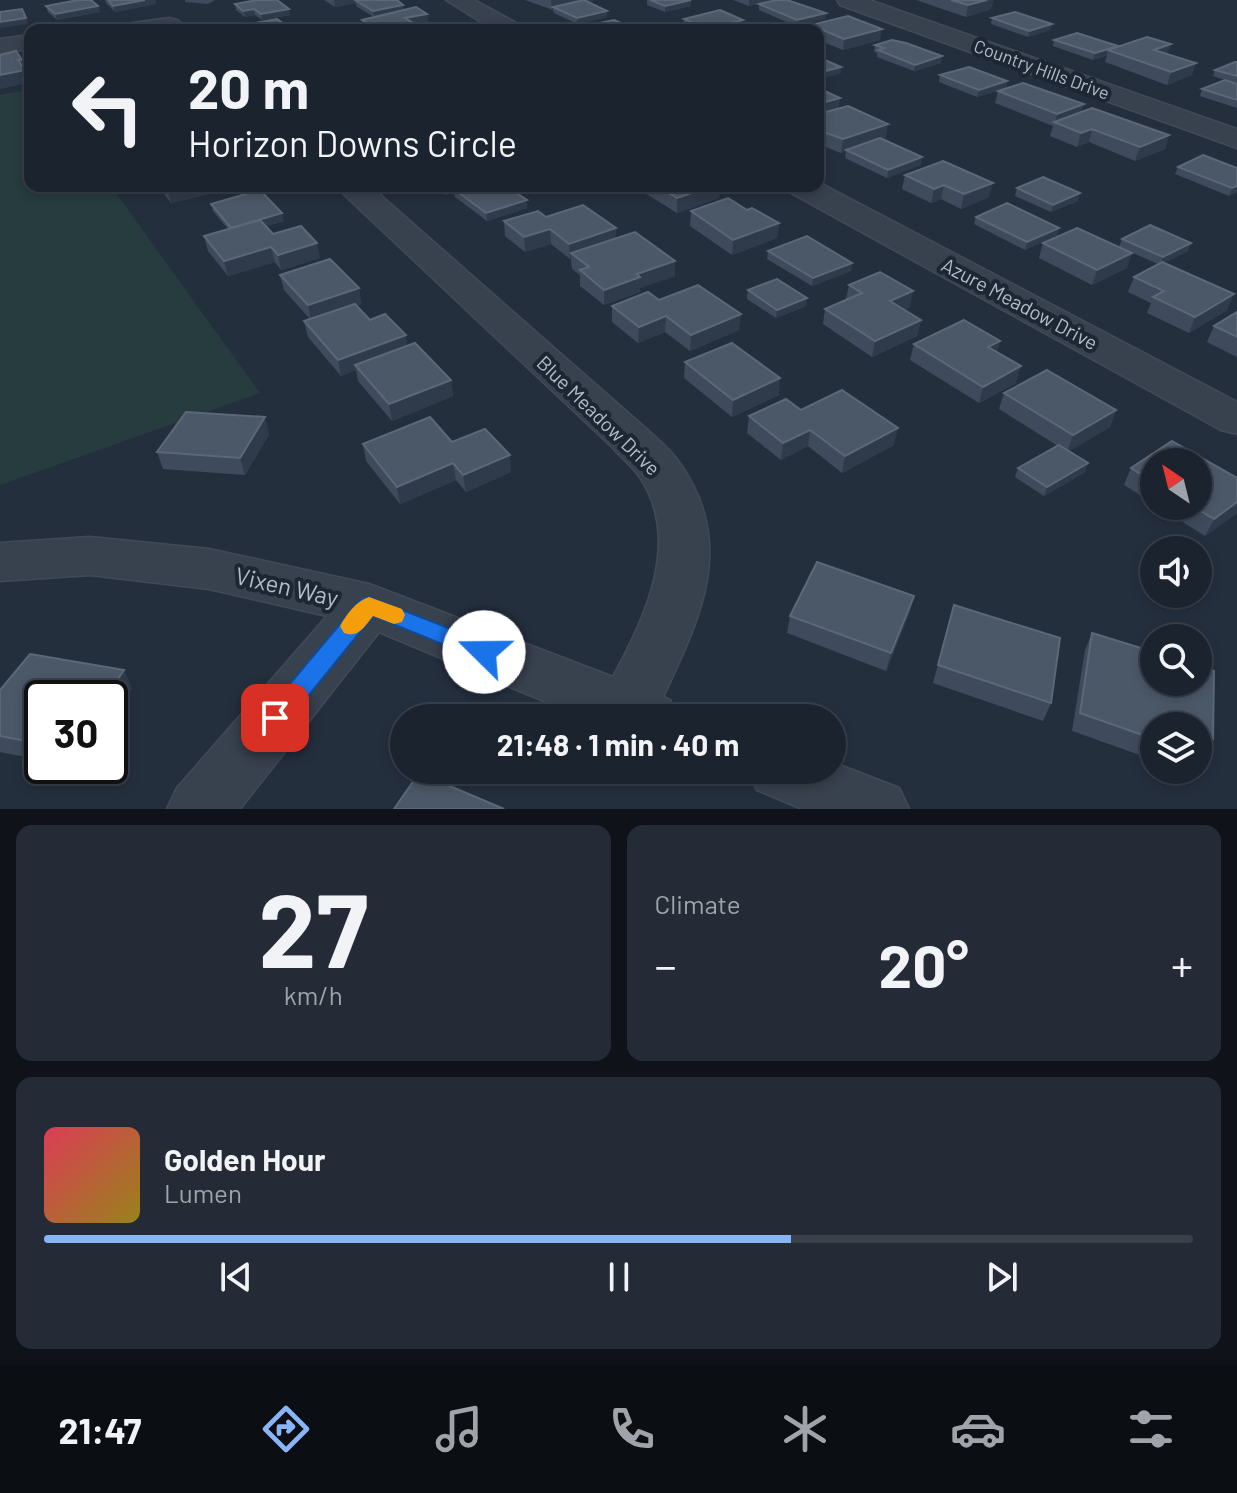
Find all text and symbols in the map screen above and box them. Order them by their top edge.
street label: Country Hills Drive [971,34,1113,104]
text: 20 m [188,53,309,120]
icon: left [56,56,160,160]
text: Horizon Downs Circle [188,121,517,164]
street label: Azure Meadow Drive [938,252,1102,354]
street label: Blue Meadow Drive [532,350,666,480]
north arrow [1140,448,1212,520]
map controls [1140,448,1212,784]
button: sound [1140,536,1212,608]
street label: Vixen Way [233,560,341,612]
position arrow [442,610,526,694]
button: search [1140,624,1212,696]
speed limit sign: 30 [24,680,128,784]
pin [241,684,309,752]
icon: arrive [253,696,297,740]
button: layers [1140,712,1212,784]
text: 21:48 · 1 min · 40 m [497,726,739,762]
text: 27 [258,864,368,989]
text: Climate [655,888,741,919]
text: 20° [879,928,969,1000]
text: − [655,938,677,991]
text: + [1171,938,1193,991]
text: km/h [284,979,343,1010]
text: Golden Hour [164,1141,326,1177]
text: Lumen [164,1177,242,1208]
icon: previous [214,1255,258,1299]
icon: pause [597,1255,641,1299]
icon: next [980,1255,1024,1299]
icon: directions [258,1401,314,1457]
icon: music [431,1401,487,1457]
icon: phone [604,1401,660,1457]
icon: climate [777,1401,833,1457]
icon: car [950,1401,1006,1457]
icon: filters [1123,1401,1179,1457]
text: 21:47 [58,1408,141,1451]

